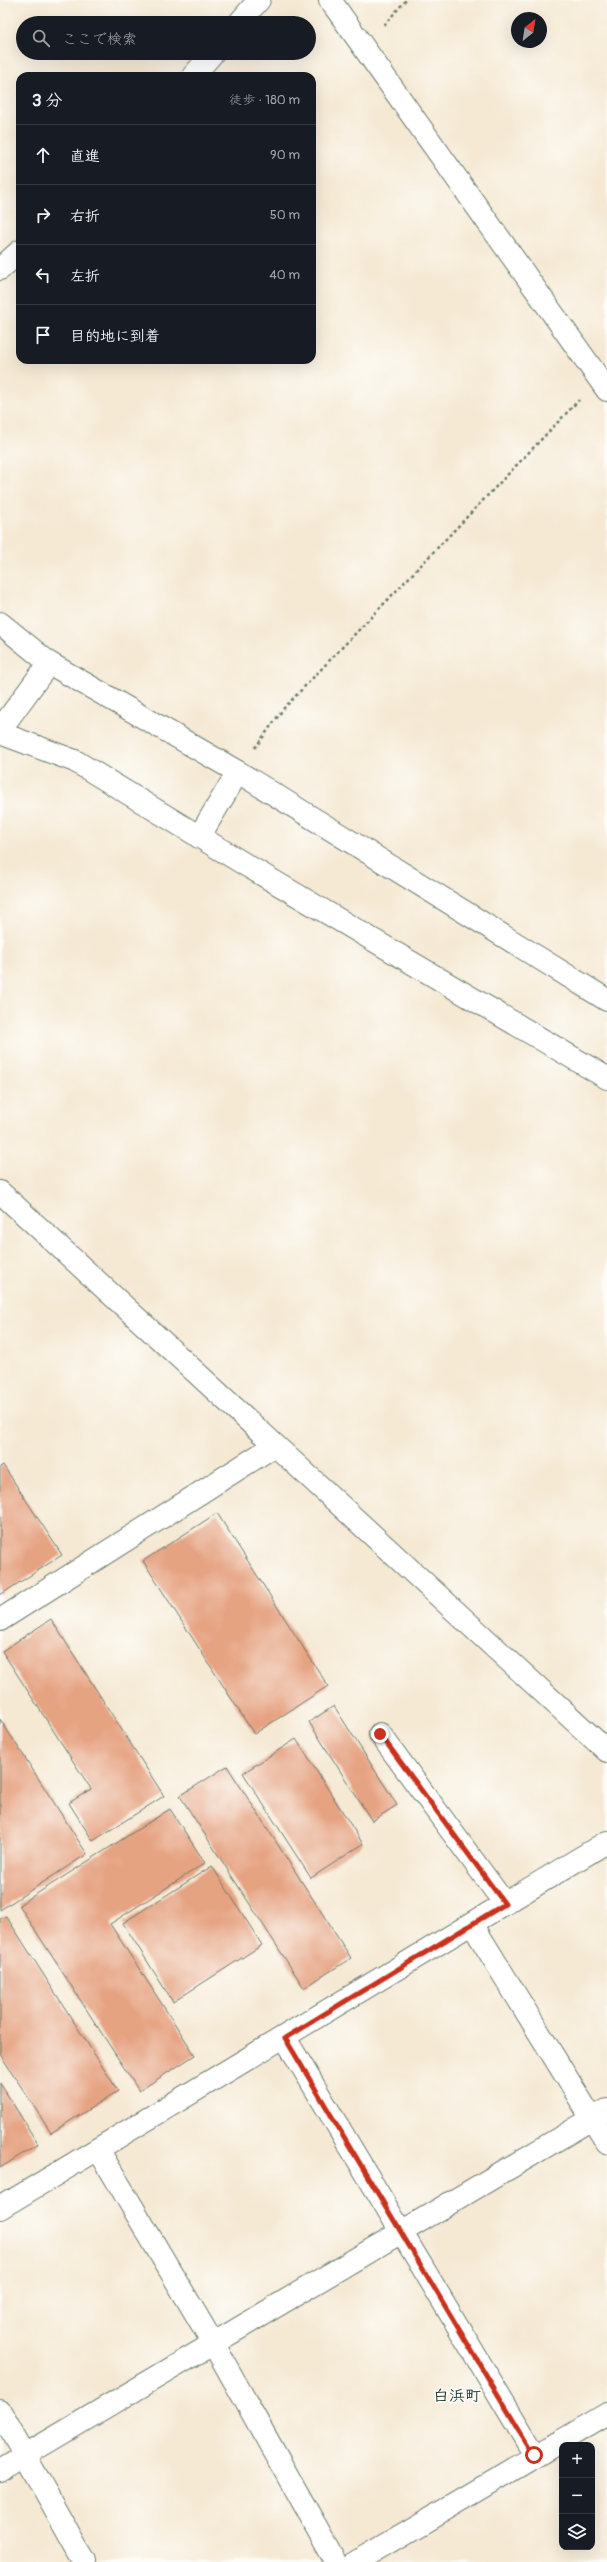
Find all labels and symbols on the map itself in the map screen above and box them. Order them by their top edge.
north arrow [511,12,547,48]
route end [371,1725,389,1743]
district label: 白浜町 [433,2386,481,2406]
route start [525,2446,543,2464]

